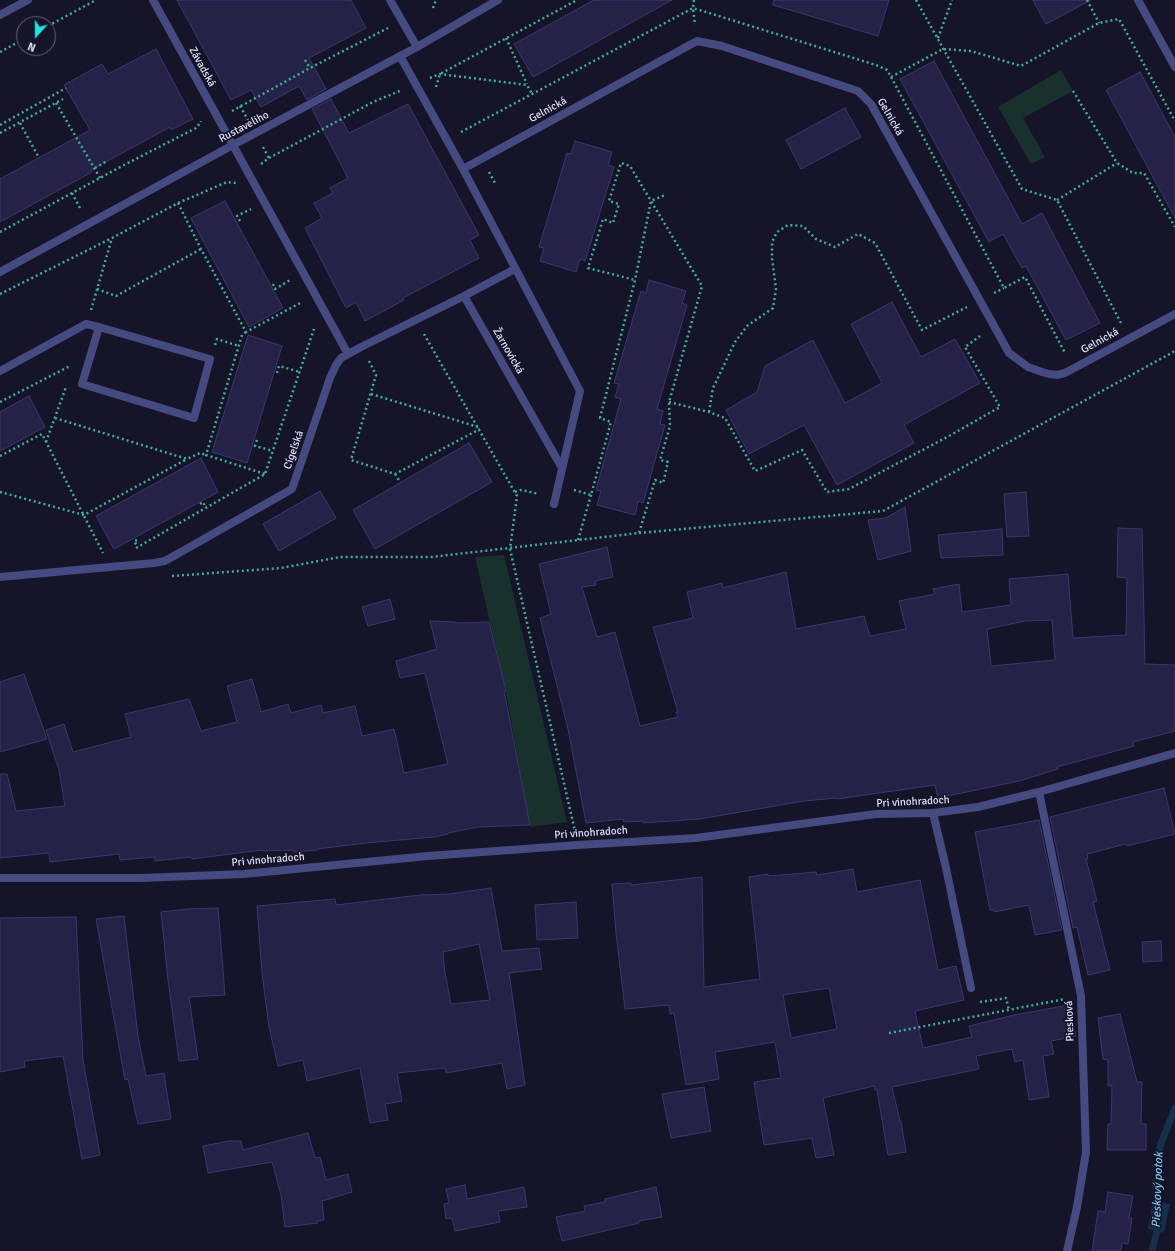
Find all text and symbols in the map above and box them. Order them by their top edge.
north arrow [16,16,56,56]
text: N [26,39,38,54]
street label: Závadská [186,45,218,89]
street label: Gelnická [527,94,569,126]
street label: Gelnická [874,96,906,138]
street label: Rustaveliho [217,108,271,146]
street label: Žarnovická [489,325,527,377]
street label: Gelnická [1079,325,1121,357]
street label: Cígeľská [281,429,307,471]
street label: Pri vinohradoch [876,793,950,811]
street label: Pri vinohradoch [554,824,628,842]
street label: Pri vinohradoch [231,850,305,870]
street label: Piesková [1063,1000,1077,1042]
water label: Pieskový potok [1149,1152,1167,1228]

